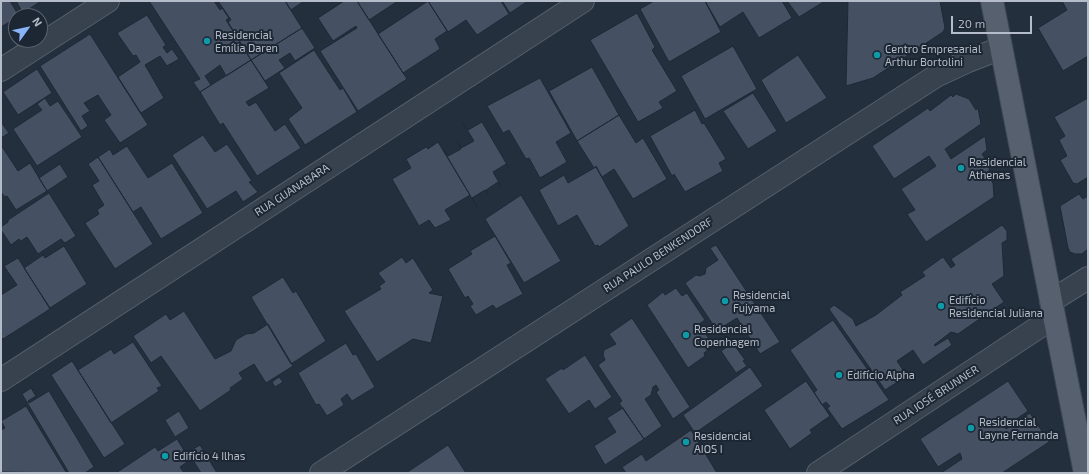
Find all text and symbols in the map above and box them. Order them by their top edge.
north arrow [8,8,48,48]
scale bar [953,8,1034,34]
text: N [30,15,45,29]
text: 20 m [958,16,985,30]
place label: Residencial Emília Daren [215,28,278,54]
marker: Residencial Emília Daren [202,36,212,46]
place label: Centro Empresarial Arthur Bortolini [885,42,981,68]
marker: Centro Empresarial Arthur Bortolini [872,50,882,60]
place label: Residencial Athenas [969,155,1026,181]
street label: RUA GUANABARA [252,161,332,219]
marker: Residencial Athenas [956,163,966,173]
street label: RUA PAULO BENKENDORF [601,215,715,295]
place label: Residencial Fujyama [733,288,790,314]
place label: Edifício Residencial Juliana [949,293,1043,319]
marker: Residencial Fujyama [720,296,730,306]
marker: Edifício Residencial Juliana [936,301,946,311]
place label: Residencial Copenhagem [694,322,759,348]
marker: Residencial Copenhagem [681,330,691,340]
street label: RUA JOSÉ BRUNNER [891,363,981,427]
place label: Edifício Alpha [847,368,915,382]
marker: Edifício Alpha [834,370,844,380]
place label: Residencial Layne Fernanda [979,415,1058,441]
marker: Residencial Layne Fernanda [966,423,976,433]
place label: Residencial AIOS I [694,429,751,455]
marker: Residencial AIOS I [681,437,691,447]
place label: Edifício 4 Ilhas [173,449,245,463]
marker: Edifício 4 Ilhas [160,451,170,461]

